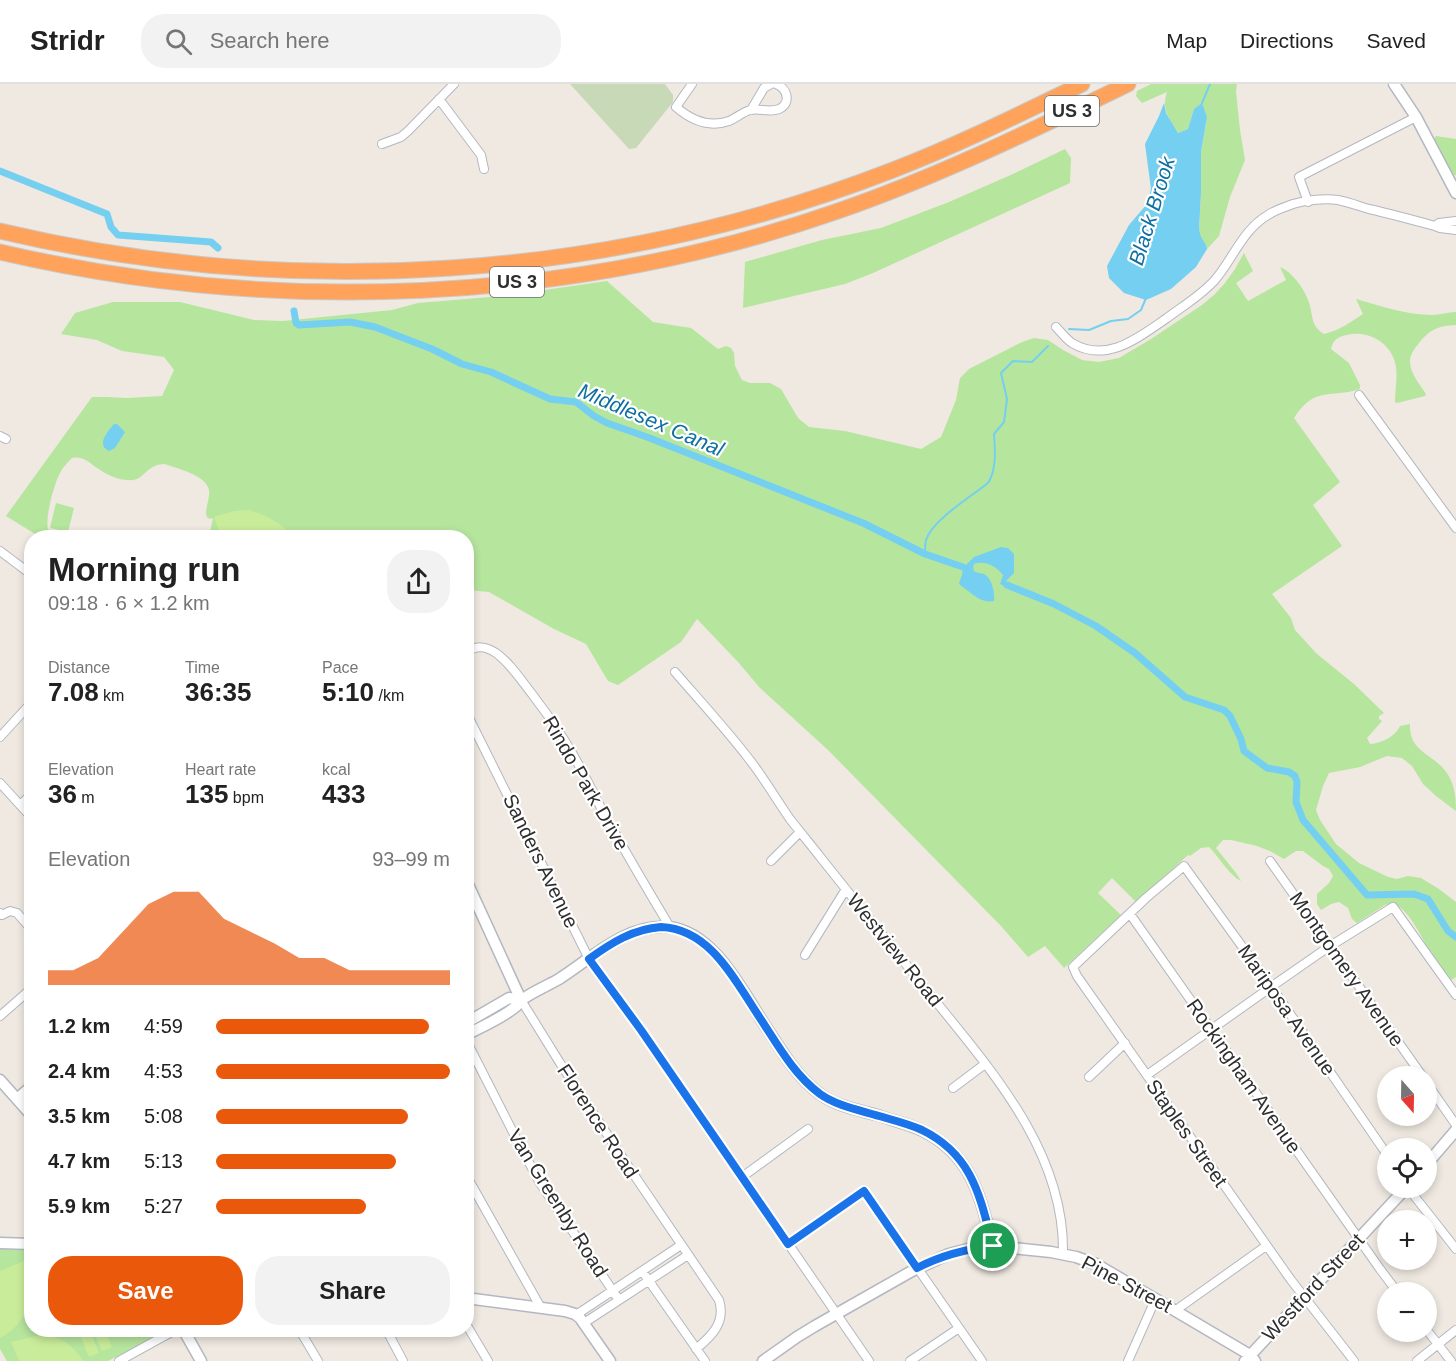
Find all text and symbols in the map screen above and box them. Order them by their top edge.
search box [141,14,561,68]
text: Stridr [30,25,105,56]
icon: search [162,25,195,58]
text: Search here [210,28,330,53]
text: Map [1166,29,1207,52]
text: Directions [1240,29,1333,52]
text: Saved [1366,29,1426,52]
road number: US 3 [1045,96,1099,126]
water label: Black Brook [1124,152,1179,268]
road number: US 3 [490,267,544,297]
water label: Middlesex Canal [575,379,728,461]
button: share [387,550,450,613]
text: Morning run [48,551,240,588]
text: 09:18 · 6 × 1.2 km [48,592,210,614]
text: Distance [48,659,110,676]
text: Time [185,659,220,676]
text: Pace [322,659,358,676]
text: 7.08 [48,677,99,707]
text: 36:35 [185,677,252,707]
text: 5:10 [322,677,374,707]
text: km [99,687,124,704]
text: /km [374,687,404,704]
street label: Rindo Park Drive [539,712,633,854]
text: Elevation [48,761,114,778]
text: Heart rate [185,761,256,778]
text: kcal [322,761,350,778]
text: 36 [48,779,77,809]
text: 135 [185,779,228,809]
text: 433 [322,779,365,809]
text: m [77,789,95,806]
text: bpm [228,789,264,806]
street label: Sanders Avenue [499,790,583,932]
text: Elevation [48,848,130,870]
text: 93–99 m [372,848,450,870]
street label: Montgomery Avenue [1285,888,1409,1050]
street label: Westview Road [843,889,947,1011]
street label: Mariposa Avenue [1234,941,1340,1079]
street label: Rockingham Avenue [1182,995,1306,1157]
text: 1.2 km [48,1015,110,1037]
text: 4:59 [144,1015,183,1037]
text: 2.4 km [48,1060,110,1082]
text: 4:53 [144,1060,183,1082]
street label: Florence Road [553,1060,643,1182]
north arrow [1377,1066,1437,1126]
map controls [1377,1066,1437,1342]
street label: Staples Street [1142,1075,1232,1191]
text: 3.5 km [48,1105,110,1127]
text: 5:08 [144,1105,183,1127]
street label: Van Greenby Road [504,1125,612,1281]
button: locate [1377,1138,1437,1198]
text: 4.7 km [48,1150,110,1172]
text: 5:13 [144,1150,183,1172]
text: 5.9 km [48,1195,110,1217]
text: 5:27 [144,1195,183,1217]
button: + [1377,1210,1437,1270]
pin [967,1220,1018,1271]
icon: arrive [976,1229,1009,1262]
street label: Westford Street [1258,1229,1369,1345]
street label: Pine Street [1078,1251,1176,1317]
button: Save [48,1256,243,1325]
button: Share [255,1256,450,1325]
button: − [1377,1282,1437,1342]

